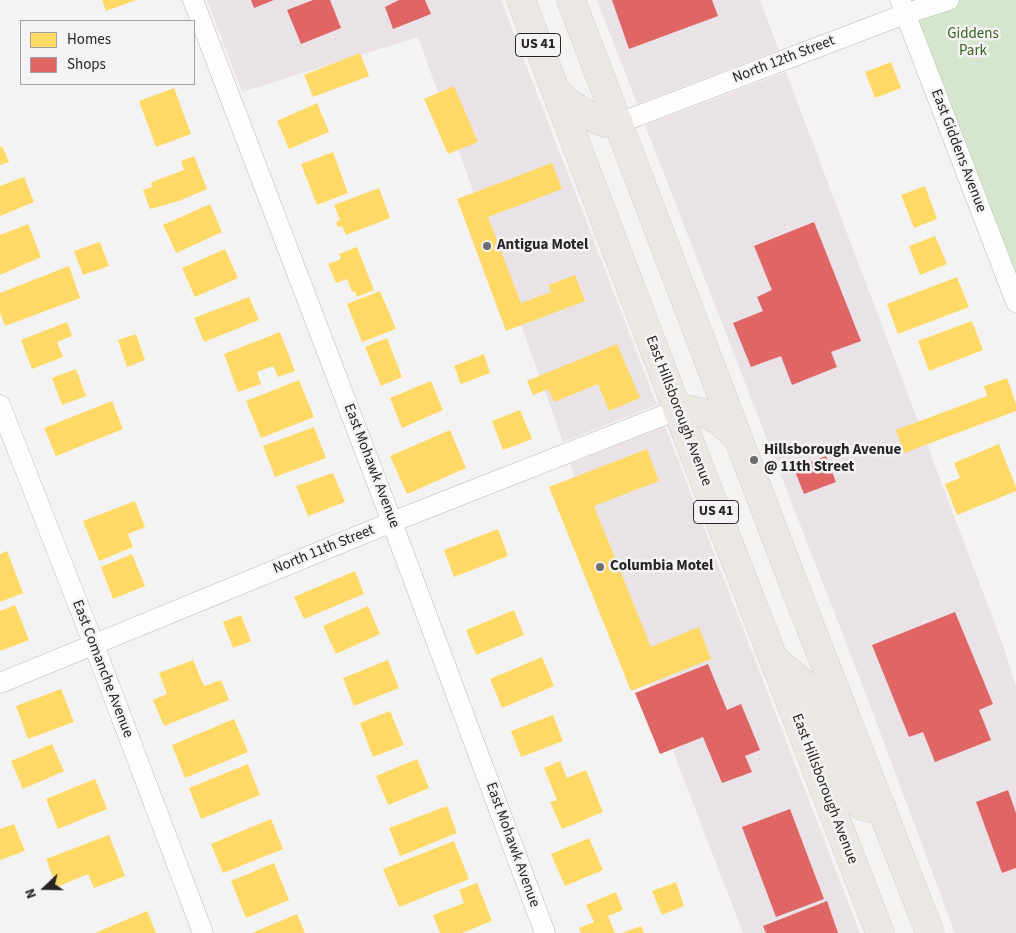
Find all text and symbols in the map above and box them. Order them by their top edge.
legend [20,20,195,85]
park label: Giddens Park [947,26,999,61]
text: Homes [67,29,111,50]
street label: North 12th Street [730,32,838,88]
road number: US 41 [516,34,560,56]
text: Shops [67,54,106,75]
street label: East Giddens Avenue [926,87,990,215]
place label: Antigua Motel [497,237,588,255]
marker: Antigua Motel [481,240,493,252]
street label: East Hillsborough Avenue [641,333,715,489]
street label: East Mohawk Avenue [339,401,403,531]
place label: Hillsborough Avenue @ 11th Street [764,442,901,477]
marker: Hillsborough Avenue @ 11th Street [748,454,760,466]
road number: US 41 [694,501,738,524]
street label: North 11th Street [271,521,377,579]
place label: Columbia Motel [610,558,713,576]
marker: Columbia Motel [594,561,606,573]
street label: East Comanche Avenue [67,598,137,740]
street label: East Hillsborough Avenue [787,711,861,867]
street label: East Mohawk Avenue [481,780,543,910]
north arrow [20,863,70,913]
text: N [20,885,42,901]

